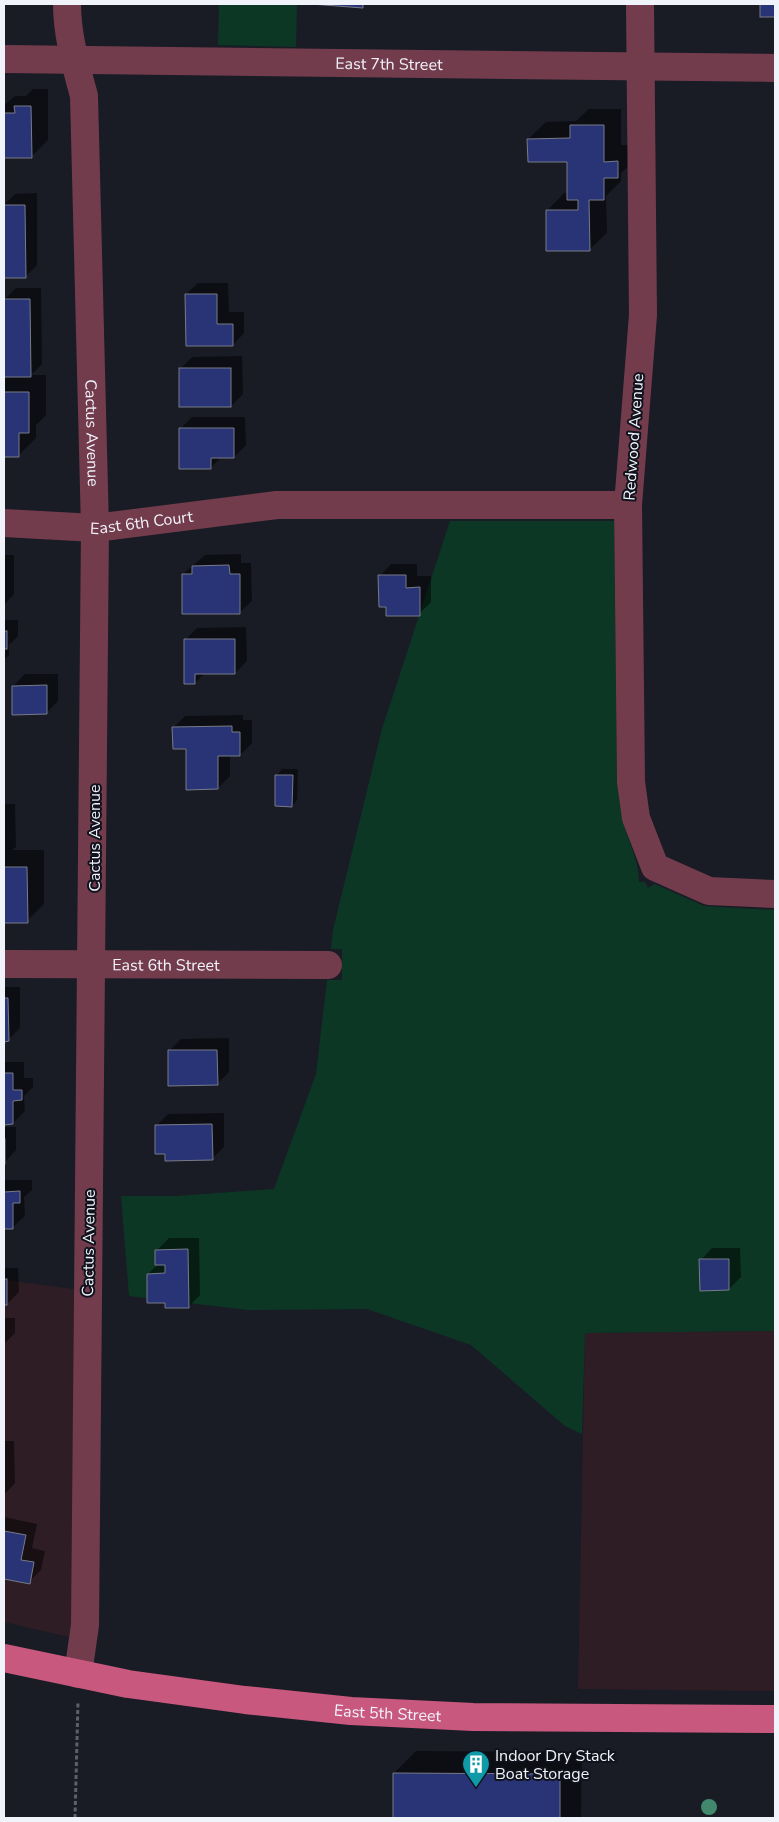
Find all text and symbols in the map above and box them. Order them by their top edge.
street label: East 7th Street [335,53,443,76]
street label: Redwood Avenue [619,373,649,501]
street label: Cactus Avenue [79,379,104,487]
street label: East 6th Court [90,506,195,540]
street label: Cactus Avenue [84,784,106,892]
street label: East 6th Street [112,954,220,977]
street label: Cactus Avenue [77,1189,101,1297]
street label: East 5th Street [333,1699,442,1727]
place label: Indoor Dry Stack Boat Storage [495,1745,616,1785]
building icon: Indoor Dry Stack Boat Storage [461,1749,491,1788]

